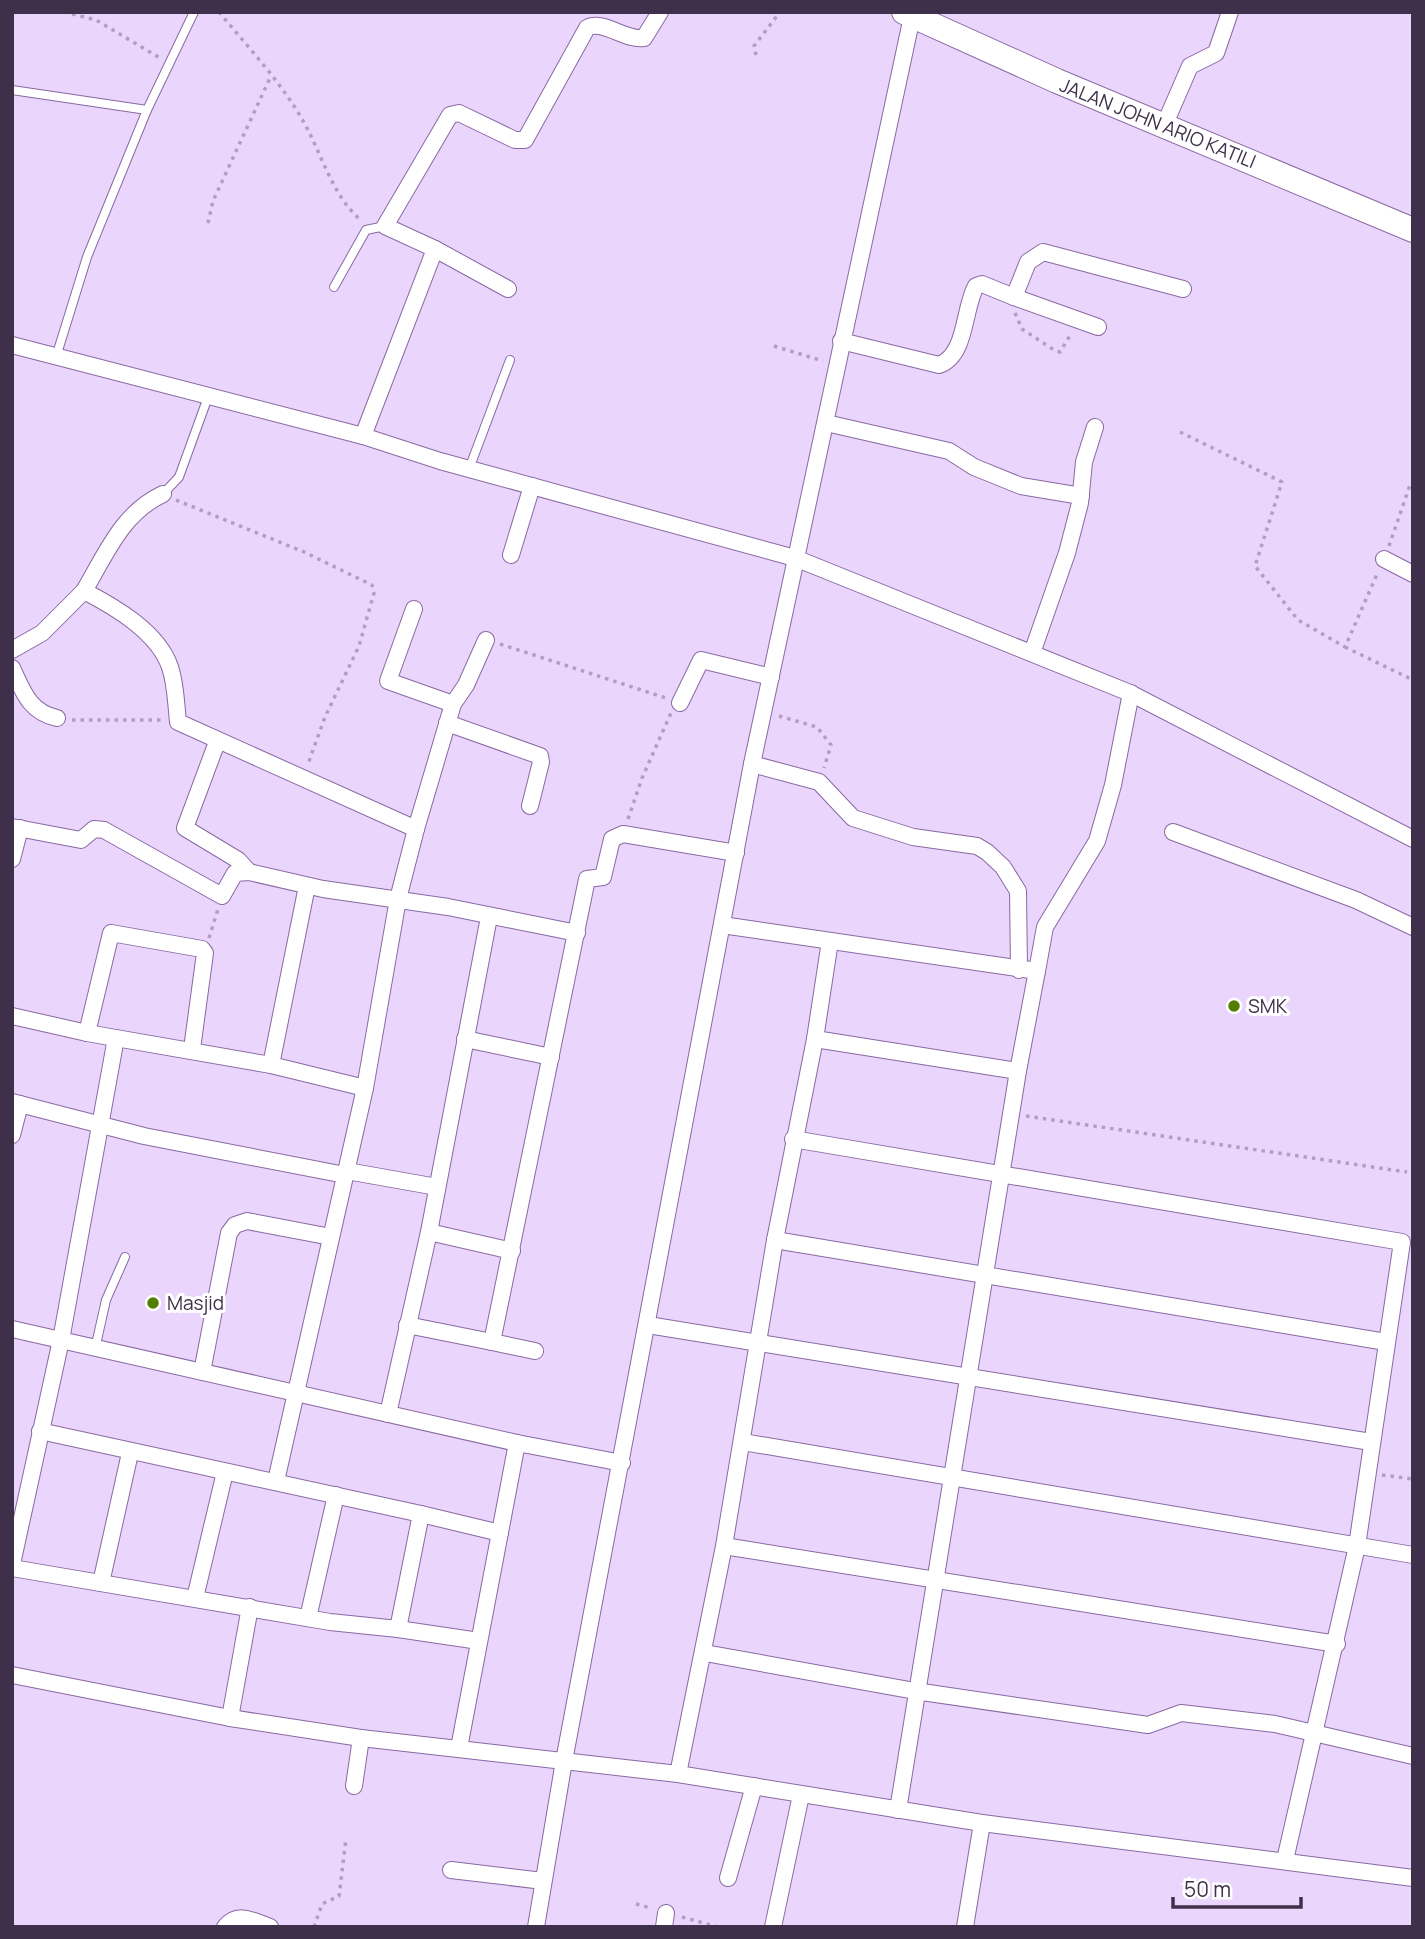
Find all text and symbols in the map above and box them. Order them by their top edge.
street label: JALAN JOHN ARIO KATILI [1056,72,1260,174]
place label: SMK [1248,993,1288,1019]
marker: SMK [1226,998,1242,1014]
place label: Masjid [167,1290,224,1316]
marker: Masjid [145,1295,161,1311]
scale bar [1173,1866,1301,1910]
text: 50 m [1184,1875,1231,1903]

